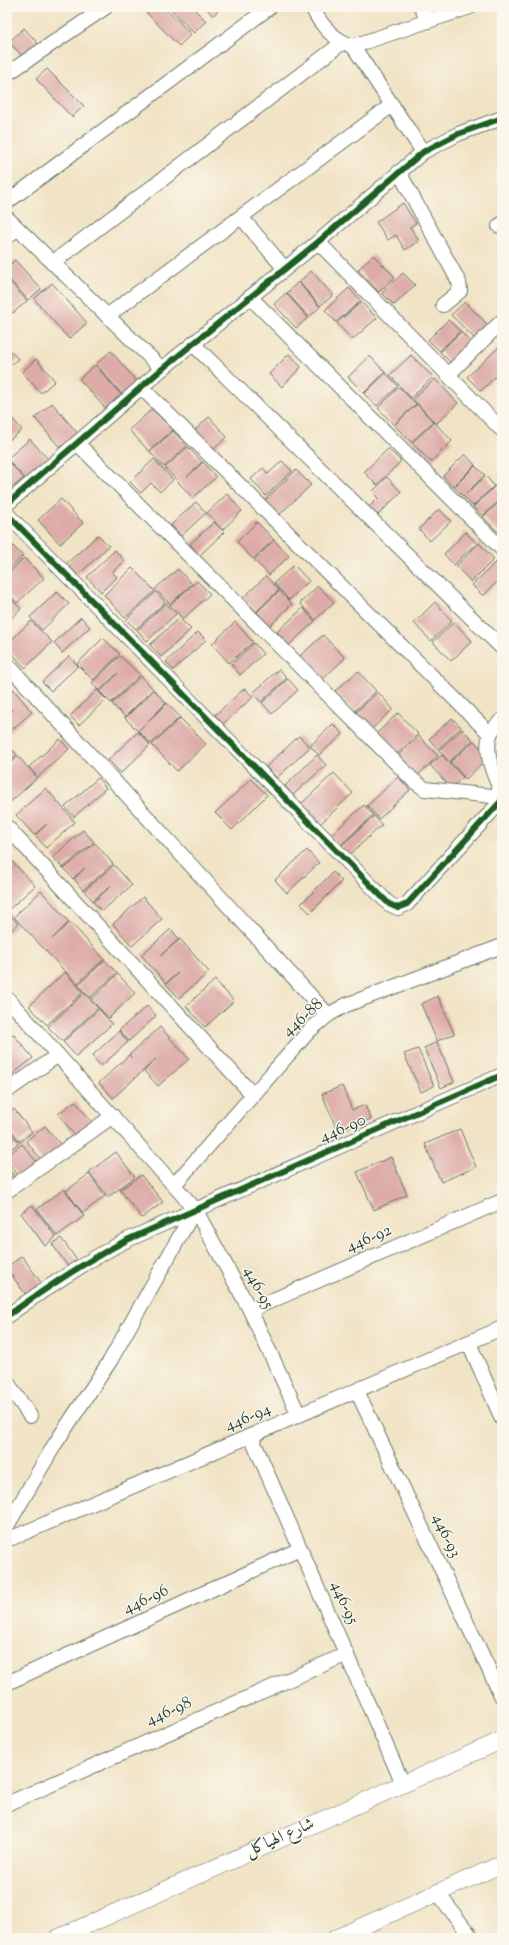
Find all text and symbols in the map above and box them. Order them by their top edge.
street label: 446-88 [277,993,329,1043]
street label: 446-90 [316,1108,370,1150]
street label: 446-92 [342,1219,396,1259]
street label: 446-95 [237,1262,279,1314]
street label: 446-94 [221,1397,275,1438]
street label: 446-93 [425,1510,467,1562]
street label: 446-95 [324,1577,364,1629]
street label: 446-96 [119,1579,173,1621]
street label: 446-98 [142,1691,196,1733]
street label: شارع الهياكل [242,1812,318,1864]

